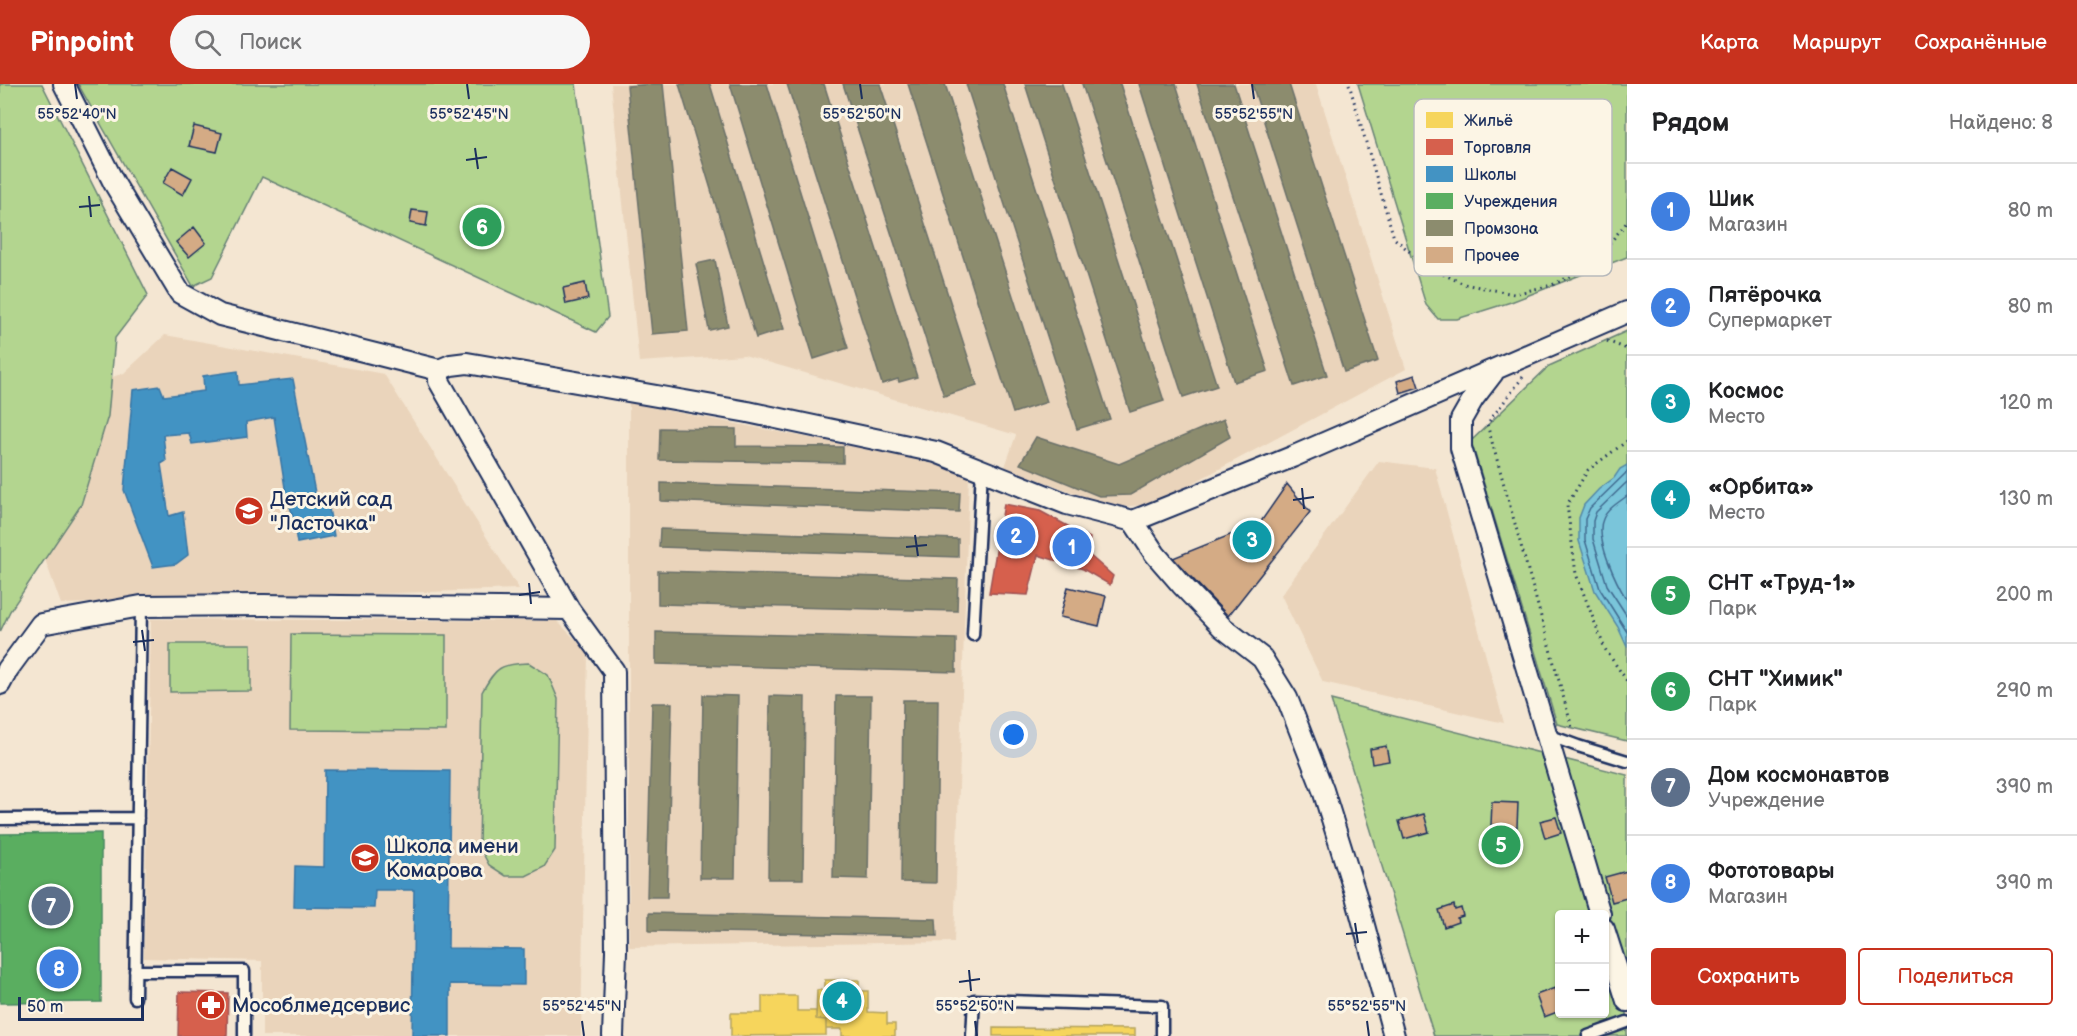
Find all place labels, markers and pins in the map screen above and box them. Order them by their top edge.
pin: 6 [462,204,502,250]
place label: Детский сад "Ласточка" [270,487,392,536]
school or university icon: Детский сад "Ласточка" [233,495,265,527]
pin: 2 [996,514,1036,558]
pin: 3 [1232,518,1272,562]
pin: 1 [1052,524,1092,570]
pin: 5 [1482,822,1520,867]
place label: Школа имени Комарова [386,834,519,883]
school or university icon: Школа имени Комарова [349,842,381,874]
pin: 7 [32,884,70,928]
pin: 8 [40,946,78,992]
pin: 4 [822,978,862,1024]
pharmacy icon: Мособлмедсервис [195,989,227,1021]
place label: Мособлмедсервис [232,993,410,1018]

